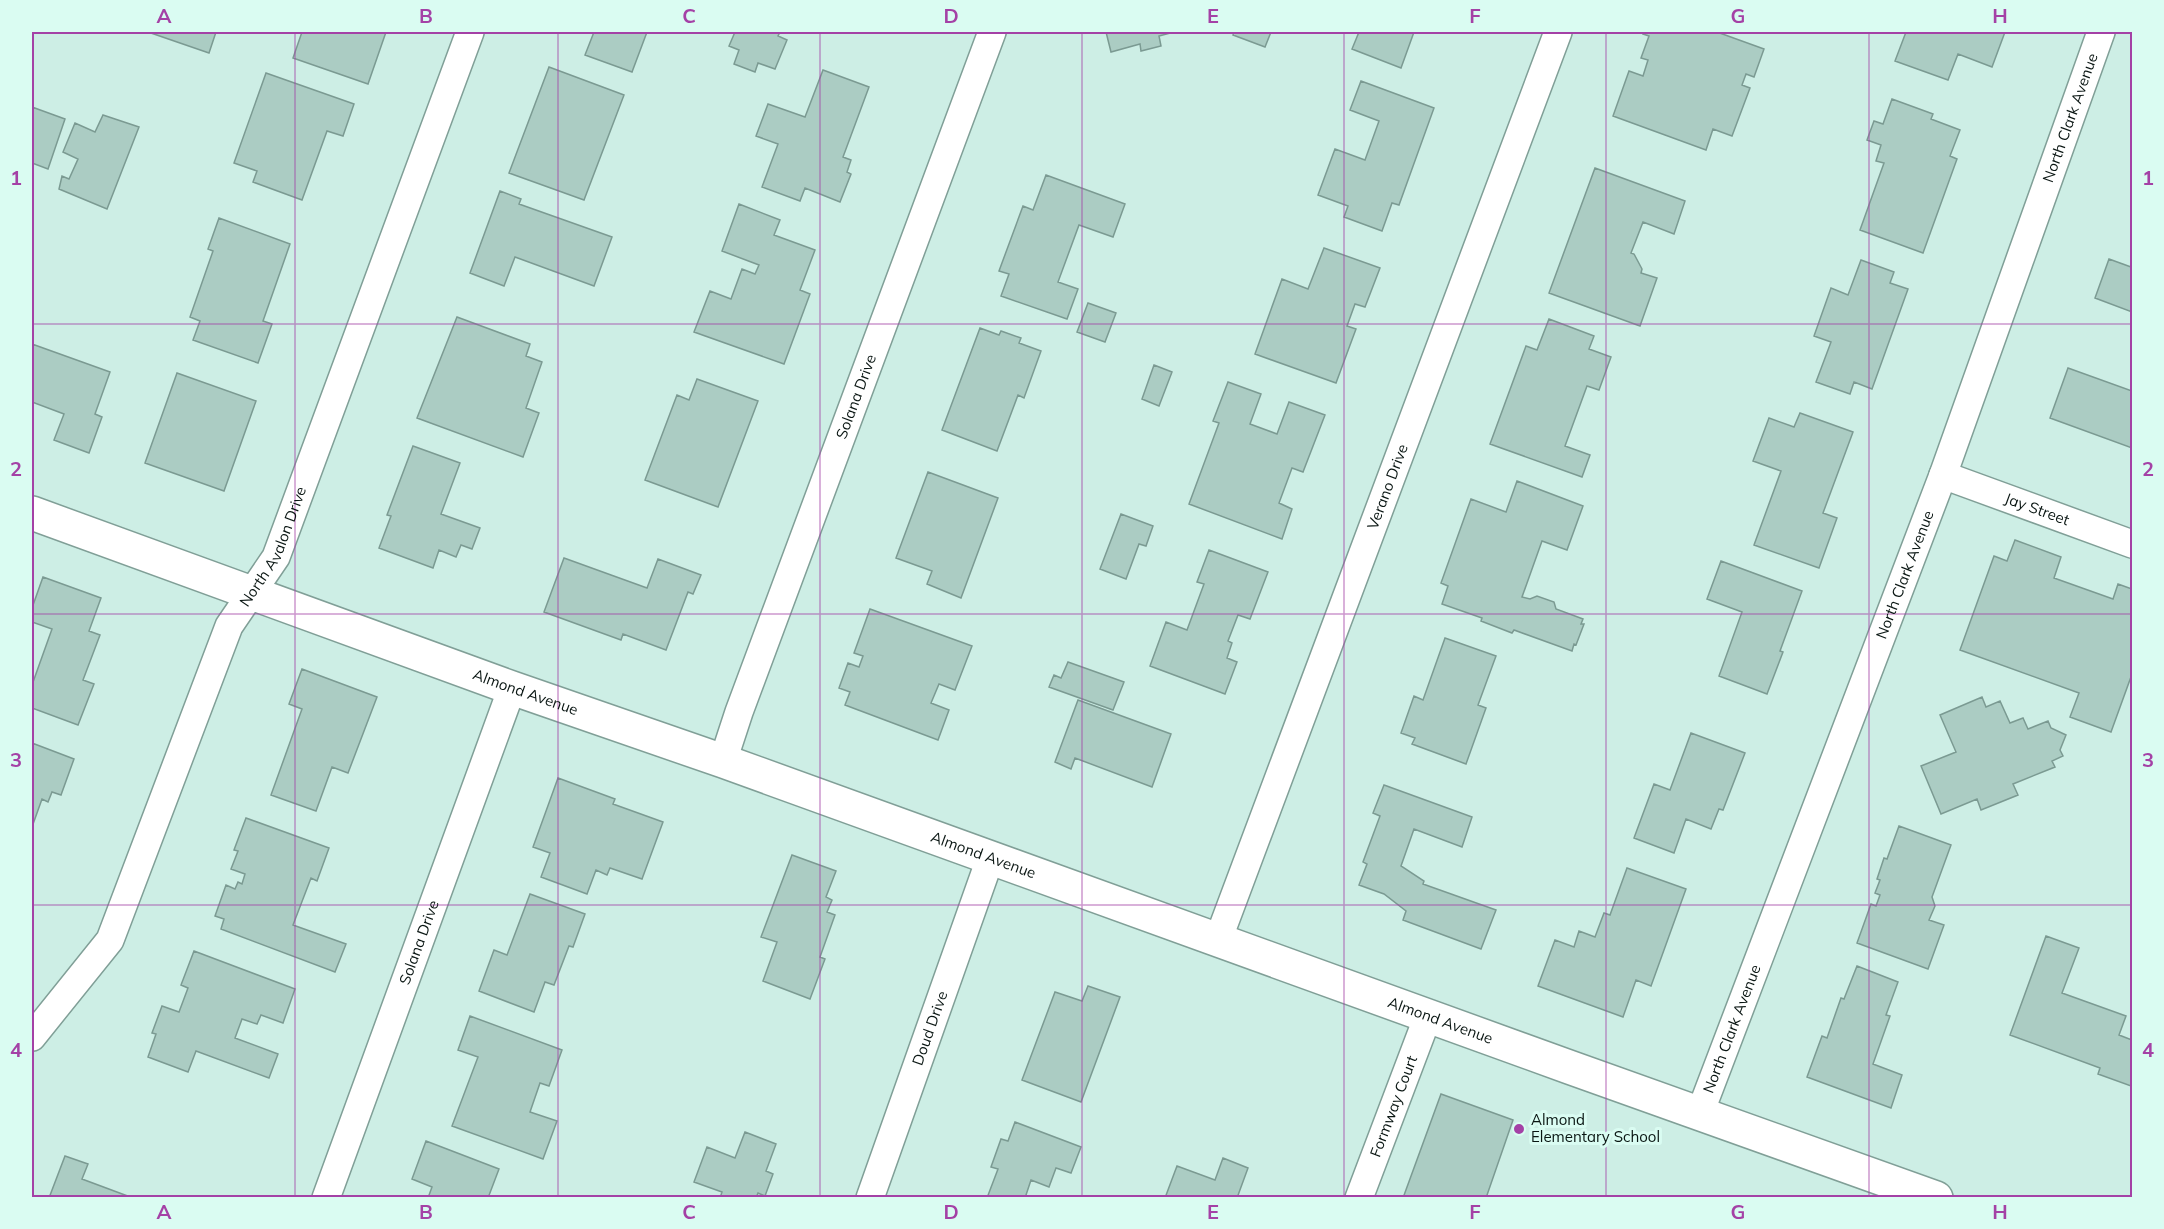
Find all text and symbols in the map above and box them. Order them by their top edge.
text: A [157,3,172,28]
text: B [419,3,433,28]
text: C [682,3,696,28]
text: D [943,3,959,28]
text: E [1207,3,1219,28]
text: F [1469,3,1481,28]
text: G [1731,3,1745,28]
text: H [1992,3,2008,28]
street label: North Clark Avenue [2038,50,2102,185]
text: 1 [10,165,22,190]
text: 1 [2142,165,2154,190]
street label: Solana Drive [832,352,880,441]
street label: Verano Drive [1363,441,1412,532]
text: 2 [10,456,22,481]
text: 2 [2142,456,2154,481]
street label: North Avalon Drive [235,484,310,610]
street label: Jay Street [2002,488,2072,529]
street label: North Clark Avenue [1871,508,1938,641]
street label: Almond Avenue [470,665,581,719]
text: 3 [10,747,22,772]
text: 3 [2142,747,2154,772]
street label: Almond Avenue [928,827,1039,882]
street label: Solana Drive [395,897,443,987]
street label: North Clark Avenue [1699,962,1765,1096]
street label: Doud Drive [908,988,952,1068]
street label: Almond Avenue [1385,992,1496,1048]
text: 4 [10,1037,22,1062]
text: 4 [2142,1037,2154,1062]
street label: Formway Court [1365,1053,1421,1160]
place label: Almond Elementary School [1531,1110,1660,1146]
marker: Almond Elementary School [1512,1122,1526,1136]
text: A [157,1199,172,1224]
text: B [419,1199,433,1224]
text: C [682,1199,696,1224]
text: D [943,1199,959,1224]
text: E [1207,1199,1219,1224]
text: F [1469,1199,1481,1224]
text: G [1731,1199,1745,1224]
text: H [1992,1199,2008,1224]

